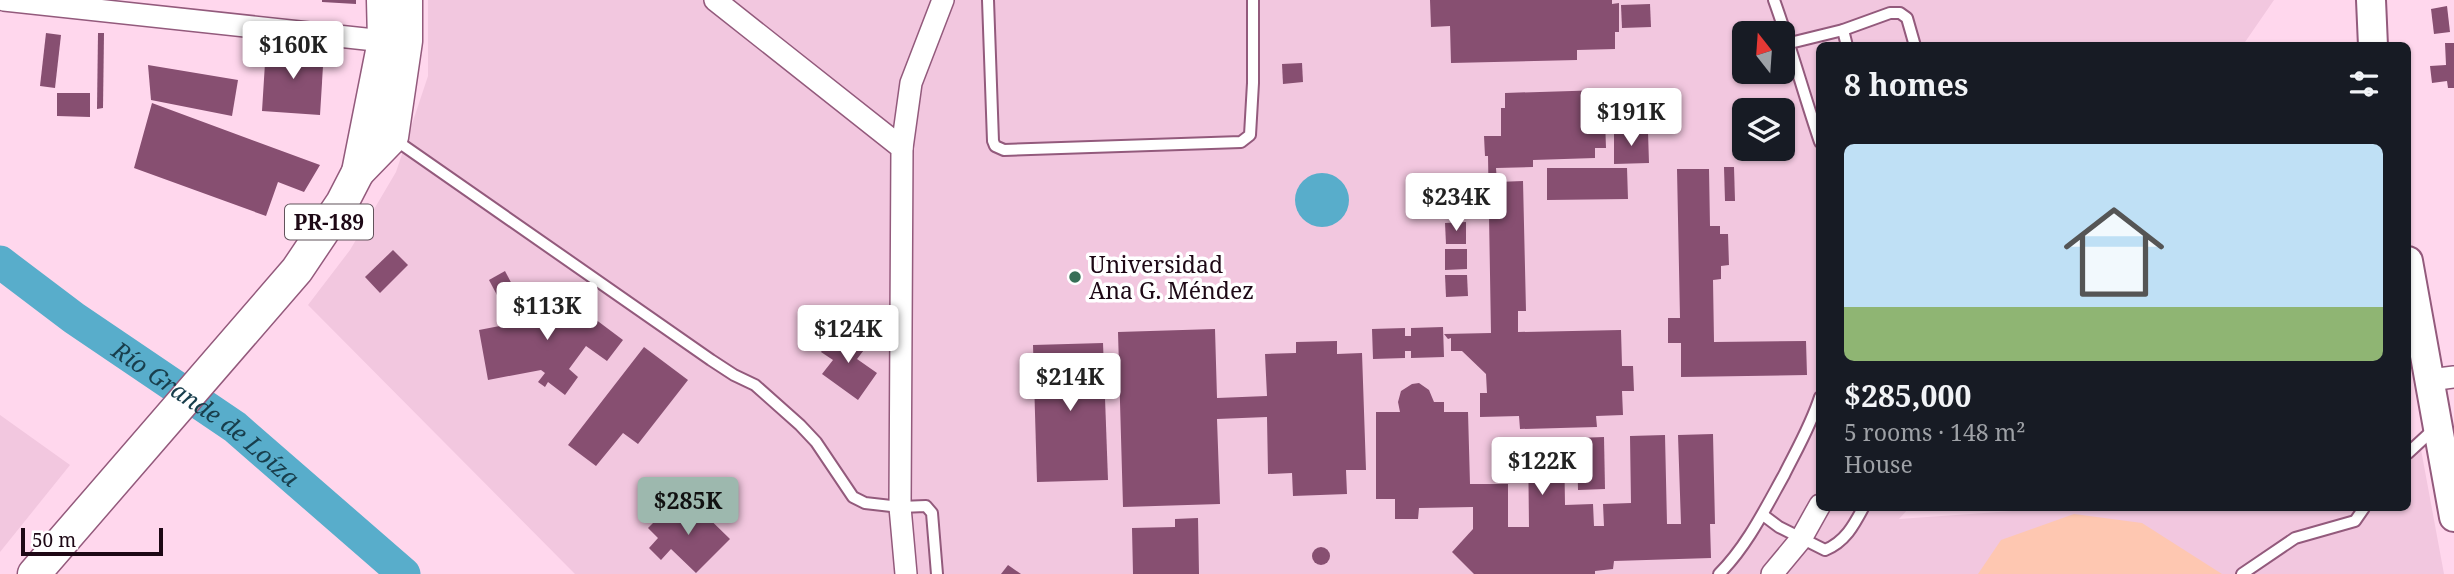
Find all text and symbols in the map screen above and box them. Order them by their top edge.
north arrow [1732,21,1796,84]
map controls [1732,21,1795,161]
pin: $160K [244,22,342,81]
text: $160K [259,28,327,60]
text: 8 homes [1844,64,1968,105]
icon: filters [2345,65,2383,103]
pin: $191K [1582,88,1680,148]
text: $191K [1597,95,1665,127]
button: layers [1732,98,1795,161]
pin: $234K [1407,174,1505,233]
text: $234K [1422,180,1490,212]
icon: home [2051,189,2177,315]
road number: PR-189 [285,204,373,240]
place label: Universidad Ana G. Méndez [1089,248,1254,306]
marker: Universidad Ana G. Méndez [1067,269,1083,285]
pin: $113K [498,282,596,342]
text: $113K [513,289,581,321]
pin: $124K [799,306,897,365]
text: $124K [814,312,882,344]
water label: Río Grande de Loíza [106,332,307,493]
pin: $214K [1021,354,1119,413]
text: $214K [1036,360,1104,392]
text: $285,000 [1844,375,1971,416]
text: 5 rooms · 148 m² [1844,416,2026,448]
pin: $122K [1493,438,1591,497]
text: $122K [1508,444,1576,476]
text: House [1844,448,1913,480]
pin: $285K [639,477,737,537]
text: $285K [654,484,722,516]
scale bar [21,525,163,557]
text: 50 m [32,527,76,553]

